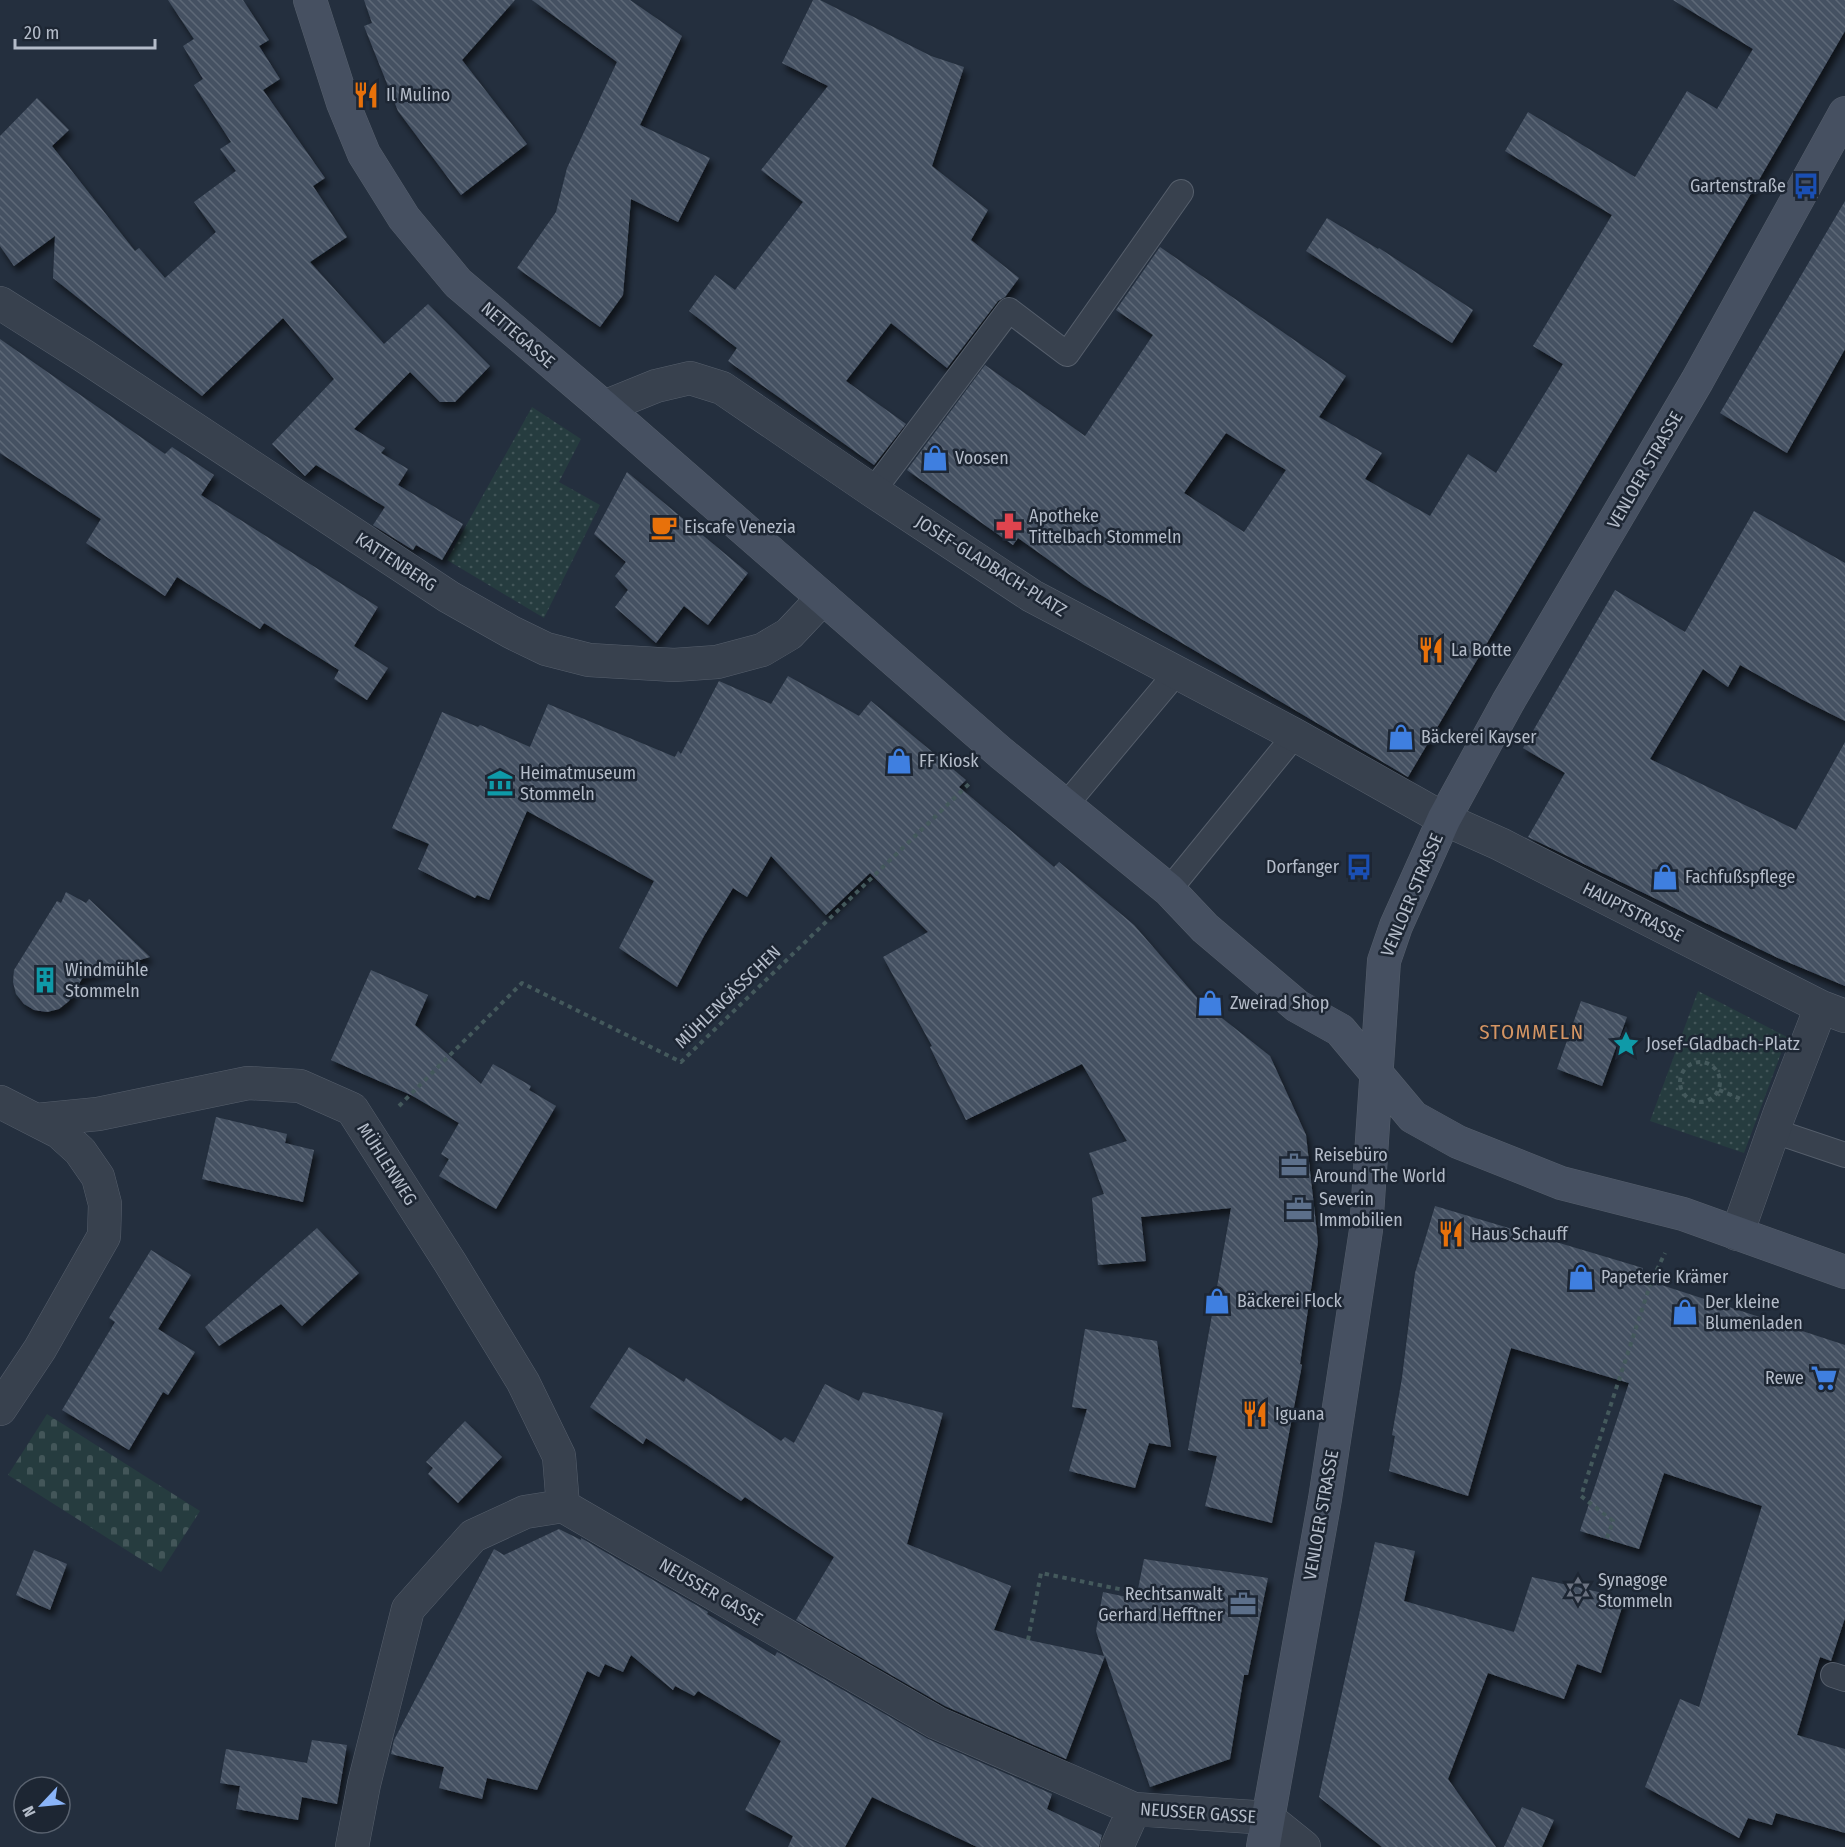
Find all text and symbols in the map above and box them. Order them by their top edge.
scale bar [15,12,154,50]
text: 20 m [24,22,59,44]
restaurant icon: Il Mulino [351,80,381,110]
place label: Il Mulino [386,84,450,106]
bus stop icon: Gartenstraße [1791,171,1821,201]
place label: Gartenstraße [1690,175,1786,197]
street label: NETTEGASSE [477,297,559,373]
street label: VENLOER STRASSE [1603,407,1687,533]
shop icon: Voosen [920,443,950,473]
place label: Voosen [955,447,1009,469]
place label: Apotheke Tittelbach Stommeln [1029,505,1182,548]
street label: JOSEF-GLADBACH-PLATZ [911,510,1071,622]
pharmacy icon: Apotheke Tittelbach Stommeln [994,511,1024,541]
cafe icon: Eiscafe Venezia [649,512,679,542]
place label: Eiscafe Venezia [684,516,796,538]
street label: KATTENBERG [351,528,441,596]
restaurant icon: La Botte [1416,635,1446,665]
place label: La Botte [1451,639,1512,661]
shop icon: Bäckerei Kayser [1386,722,1416,752]
place label: Bäckerei Kayser [1421,726,1537,748]
shop icon: FF Kiosk [884,746,914,776]
place label: FF Kiosk [919,750,979,772]
place label: Heimatmuseum Stommeln [520,762,636,805]
museum icon: Heimatmuseum Stommeln [485,768,515,798]
street label: VENLOER STRASSE [1376,830,1448,960]
bus stop icon: Dorfanger [1344,852,1374,882]
place label: Dorfanger [1266,856,1340,878]
shop icon: Fachfußspflege [1650,862,1680,892]
place label: Fachfußspflege [1685,866,1795,888]
street label: HAUPTSTRASSE [1579,877,1687,947]
street label: MÜHLENGÄSSCHEN [671,941,785,1053]
place label: Windmühle Stommeln [65,959,149,1002]
building icon: Windmühle Stommeln [30,965,60,995]
shop icon: Zweirad Shop [1195,988,1225,1018]
place label: Zweirad Shop [1230,992,1329,1014]
district label: STOMMELN [1479,1019,1585,1045]
place icon: Josef-Gladbach-Platz [1611,1029,1641,1059]
place label: Josef-Gladbach-Platz [1646,1033,1800,1055]
street label: MÜHLENWEG [352,1119,422,1209]
place label: Reisebüro Around The World [1314,1144,1446,1187]
office icon: Reisebüro Around The World [1279,1150,1309,1180]
place label: Severin Immobilien [1319,1188,1403,1231]
office icon: Severin Immobilien [1284,1194,1314,1224]
restaurant icon: Haus Schauff [1436,1219,1466,1249]
place label: Haus Schauff [1471,1223,1569,1245]
shop icon: Papeterie Krämer [1566,1262,1596,1292]
place label: Papeterie Krämer [1601,1266,1729,1288]
shop icon: Bäckerei Flock [1202,1286,1232,1316]
place label: Bäckerei Flock [1237,1290,1342,1312]
place label: Der kleine Blumenladen [1705,1291,1803,1334]
shop icon: Der kleine Blumenladen [1670,1297,1700,1327]
supermarket icon: Rewe [1809,1363,1839,1393]
place label: Rewe [1765,1367,1804,1389]
restaurant icon: Iguana [1240,1399,1270,1429]
place label: Iguana [1275,1403,1325,1425]
street label: VENLOER STRASSE [1299,1448,1343,1582]
street label: NEUSSER GASSE [655,1554,767,1630]
place label: Synagoge Stommeln [1598,1569,1673,1612]
synagogue icon: Synagoge Stommeln [1563,1575,1593,1605]
place label: Rechtsanwalt Gerhard Hefftner [1098,1583,1224,1626]
office icon: Rechtsanwalt Gerhard Hefftner [1228,1589,1258,1619]
north arrow [12,1775,72,1835]
street label: NEUSSER GASSE [1139,1798,1257,1828]
text: N [18,1803,40,1820]

